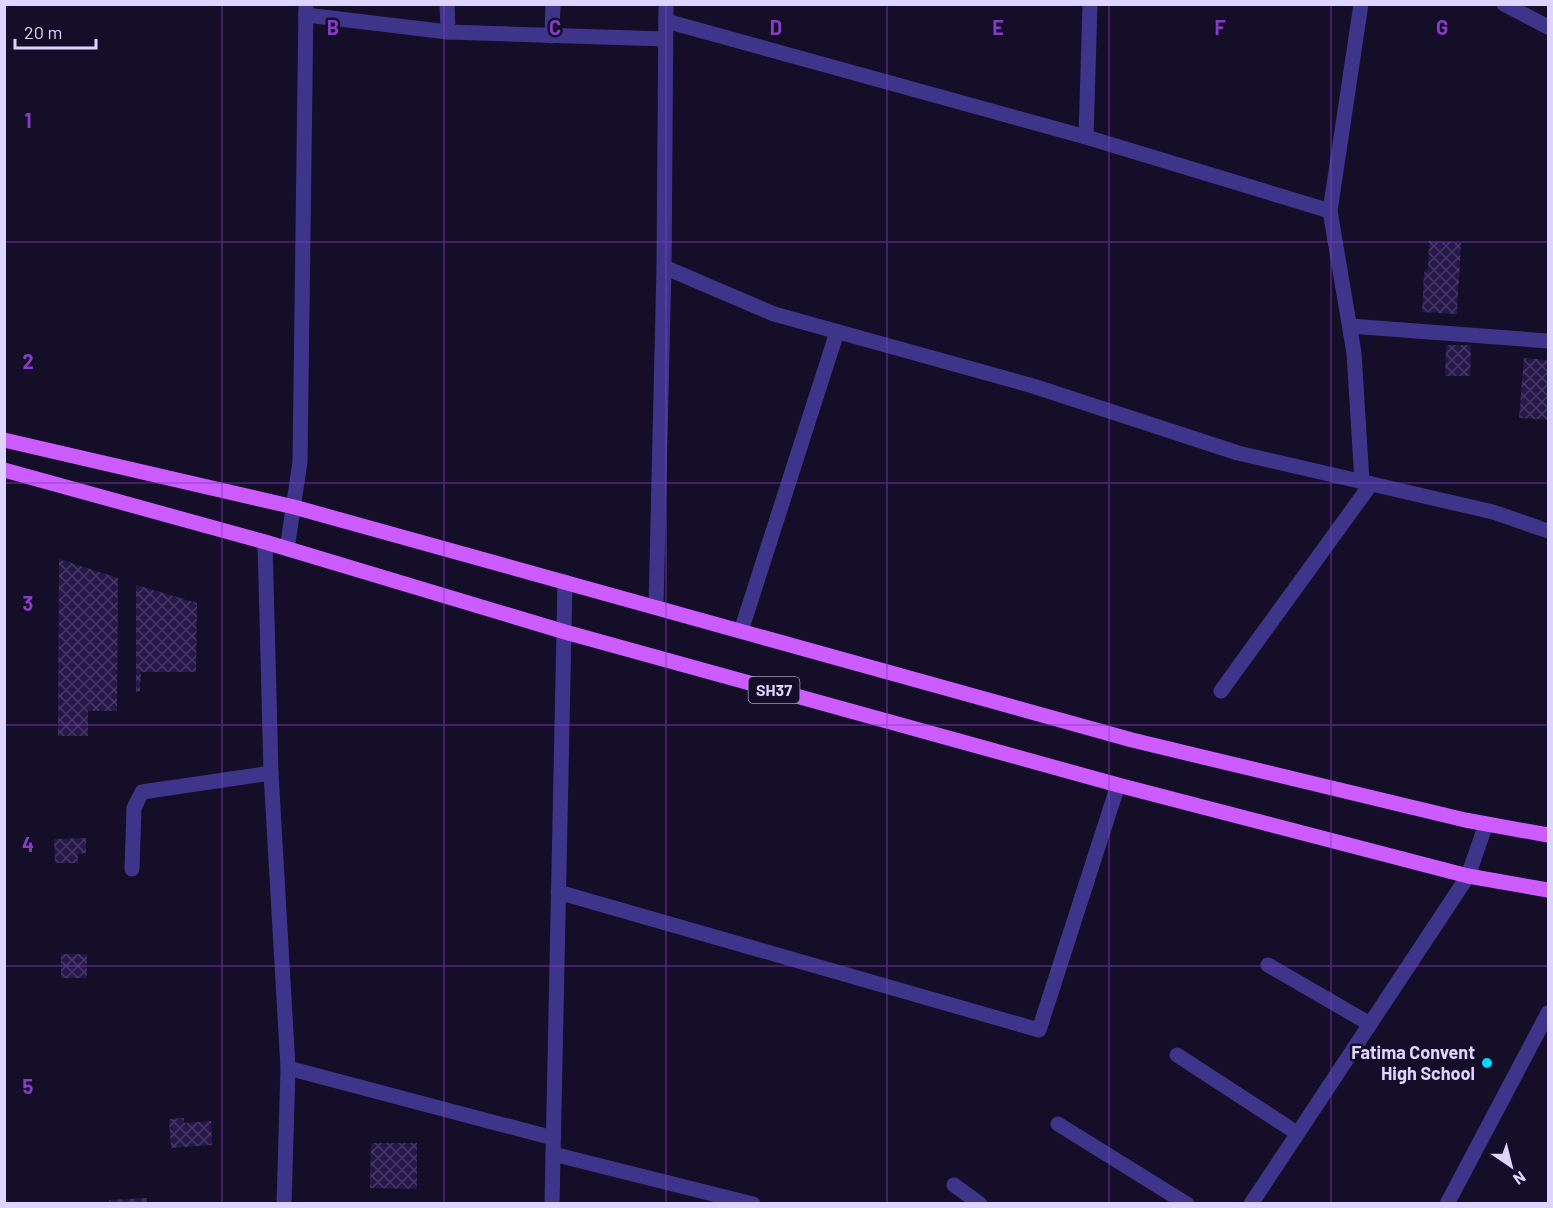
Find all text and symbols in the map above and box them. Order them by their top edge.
scale bar [15,12,96,50]
text: B [327,15,339,39]
text: C [549,15,561,39]
text: D [770,15,782,39]
text: E [992,15,1004,39]
text: F [1214,15,1226,39]
text: G [1436,15,1448,39]
text: 20 m [24,21,62,43]
text: 1 [24,108,32,132]
text: 2 [22,349,34,373]
text: 3 [23,591,33,615]
road number: SH37 [748,677,800,703]
text: 4 [22,832,34,856]
place label: Fatima Convent High School [1351,1041,1475,1084]
marker: Fatima Convent High School [1480,1056,1494,1070]
text: 5 [23,1074,34,1098]
north arrow [1481,1136,1541,1196]
text: N [1510,1168,1530,1190]

